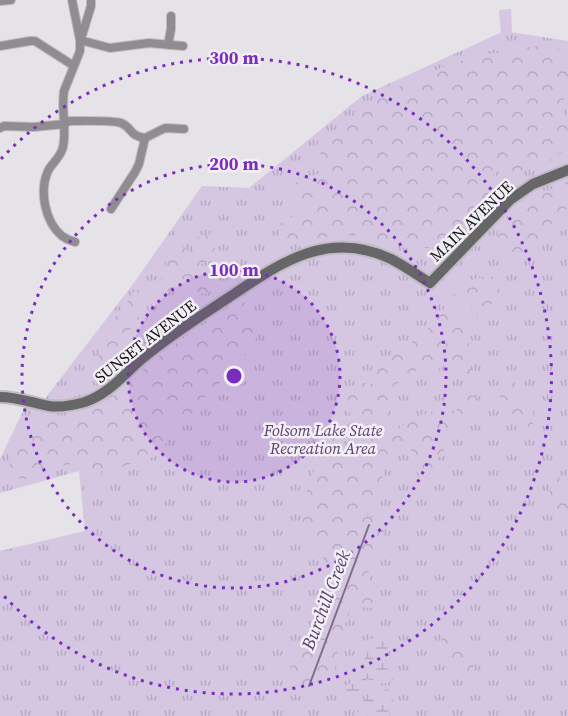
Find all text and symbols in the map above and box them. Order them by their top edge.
text: 300 m [209,45,259,70]
text: 200 m [209,151,259,176]
street label: MAIN AVENUE [424,175,518,266]
text: 100 m [209,257,259,282]
street label: SUNSET AVENUE [90,294,201,388]
centre of rings [224,366,244,386]
park label: Folsom Lake State Recreation Area [263,419,383,459]
water label: Burchill Creek [295,546,356,654]

